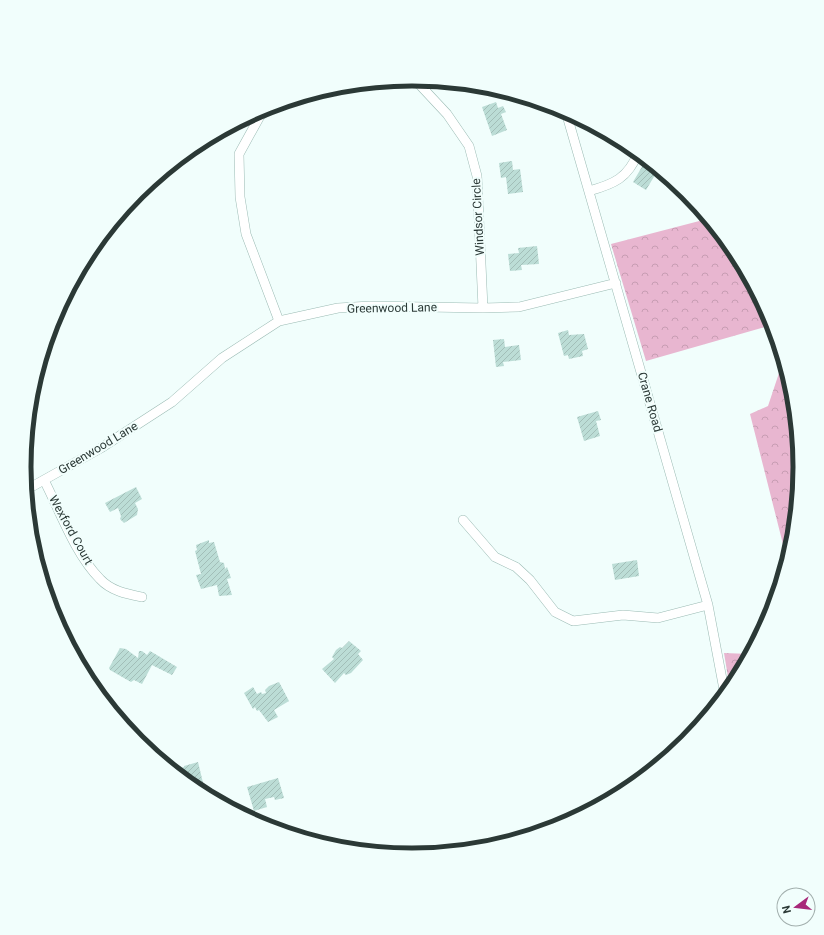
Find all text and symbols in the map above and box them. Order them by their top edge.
street label: Windsor Circle [469,178,487,256]
street label: Greenwood Lane [347,300,437,316]
street label: Crane Road [635,370,665,434]
street label: Greenwood Lane [56,419,140,477]
street label: Wexford Court [46,493,96,567]
north arrow [776,887,816,927]
text: N [779,904,794,915]

